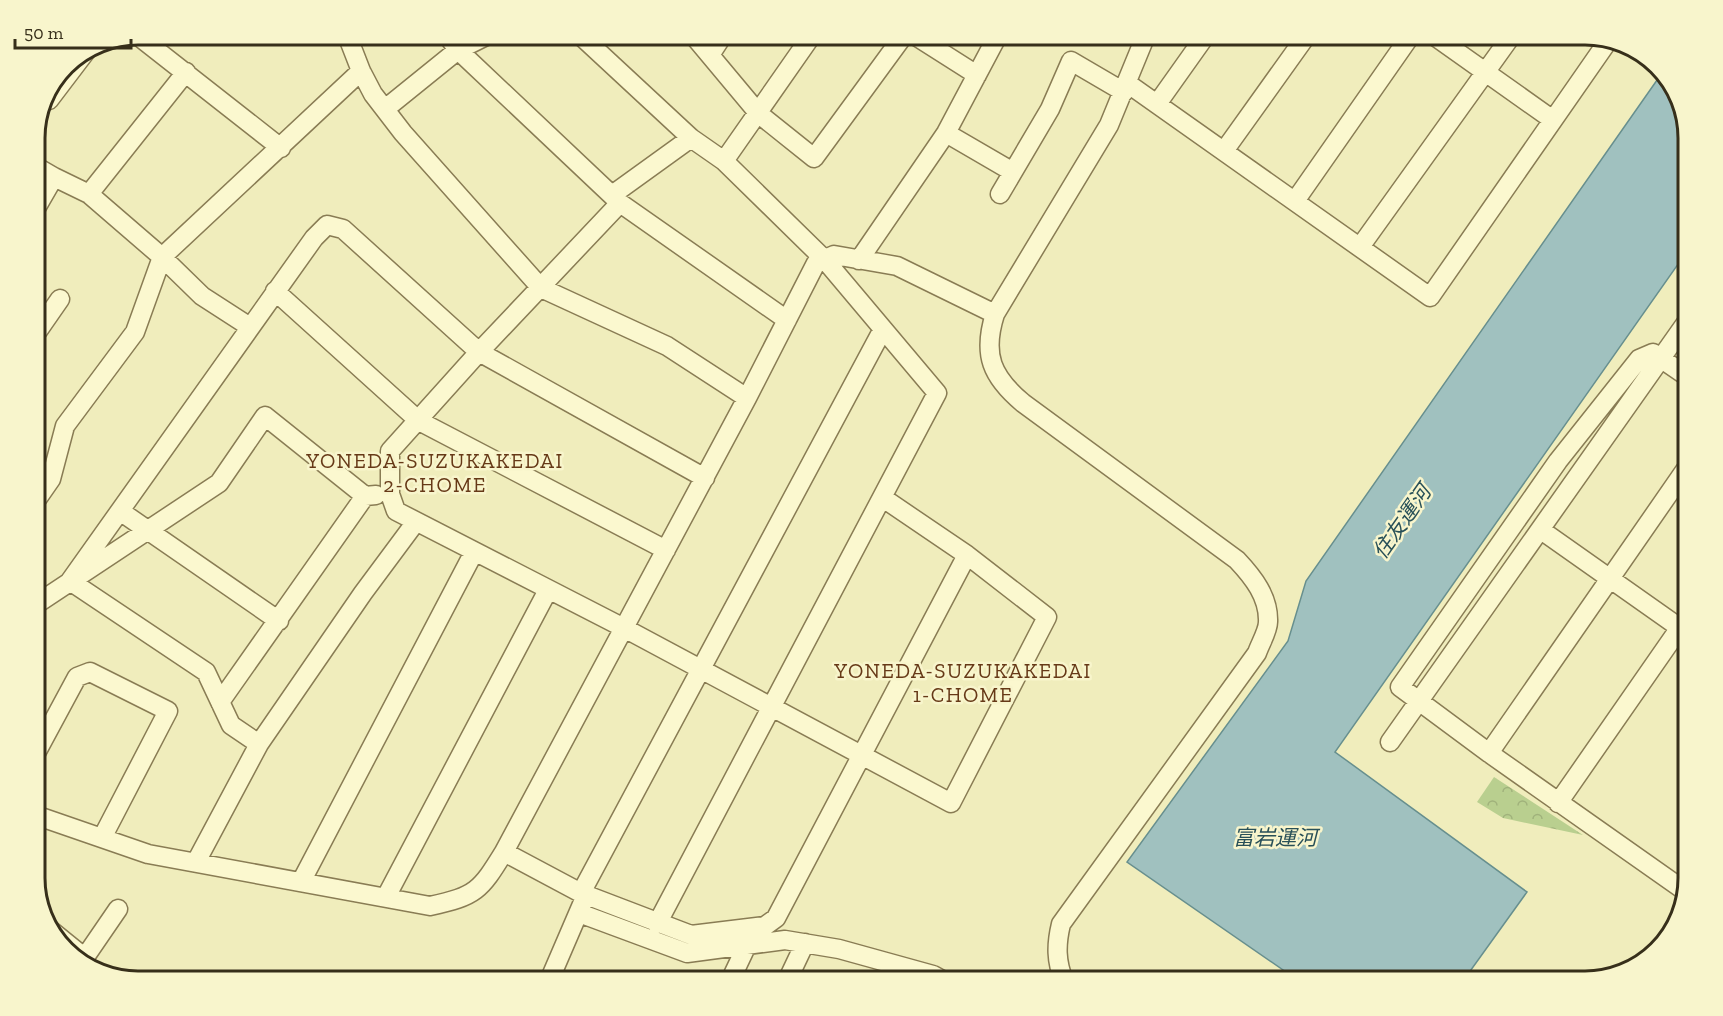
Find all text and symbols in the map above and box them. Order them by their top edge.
scale bar [15,12,130,50]
text: 50 m [24,22,64,44]
district label: YONEDA-SUZUKAKEDAI 2-CHOME [305,448,564,497]
water label: 住友運河 [1367,477,1438,563]
district label: YONEDA-SUZUKAKEDAI 1-CHOME [833,658,1092,707]
water label: 富岩運河 [1233,825,1321,850]

